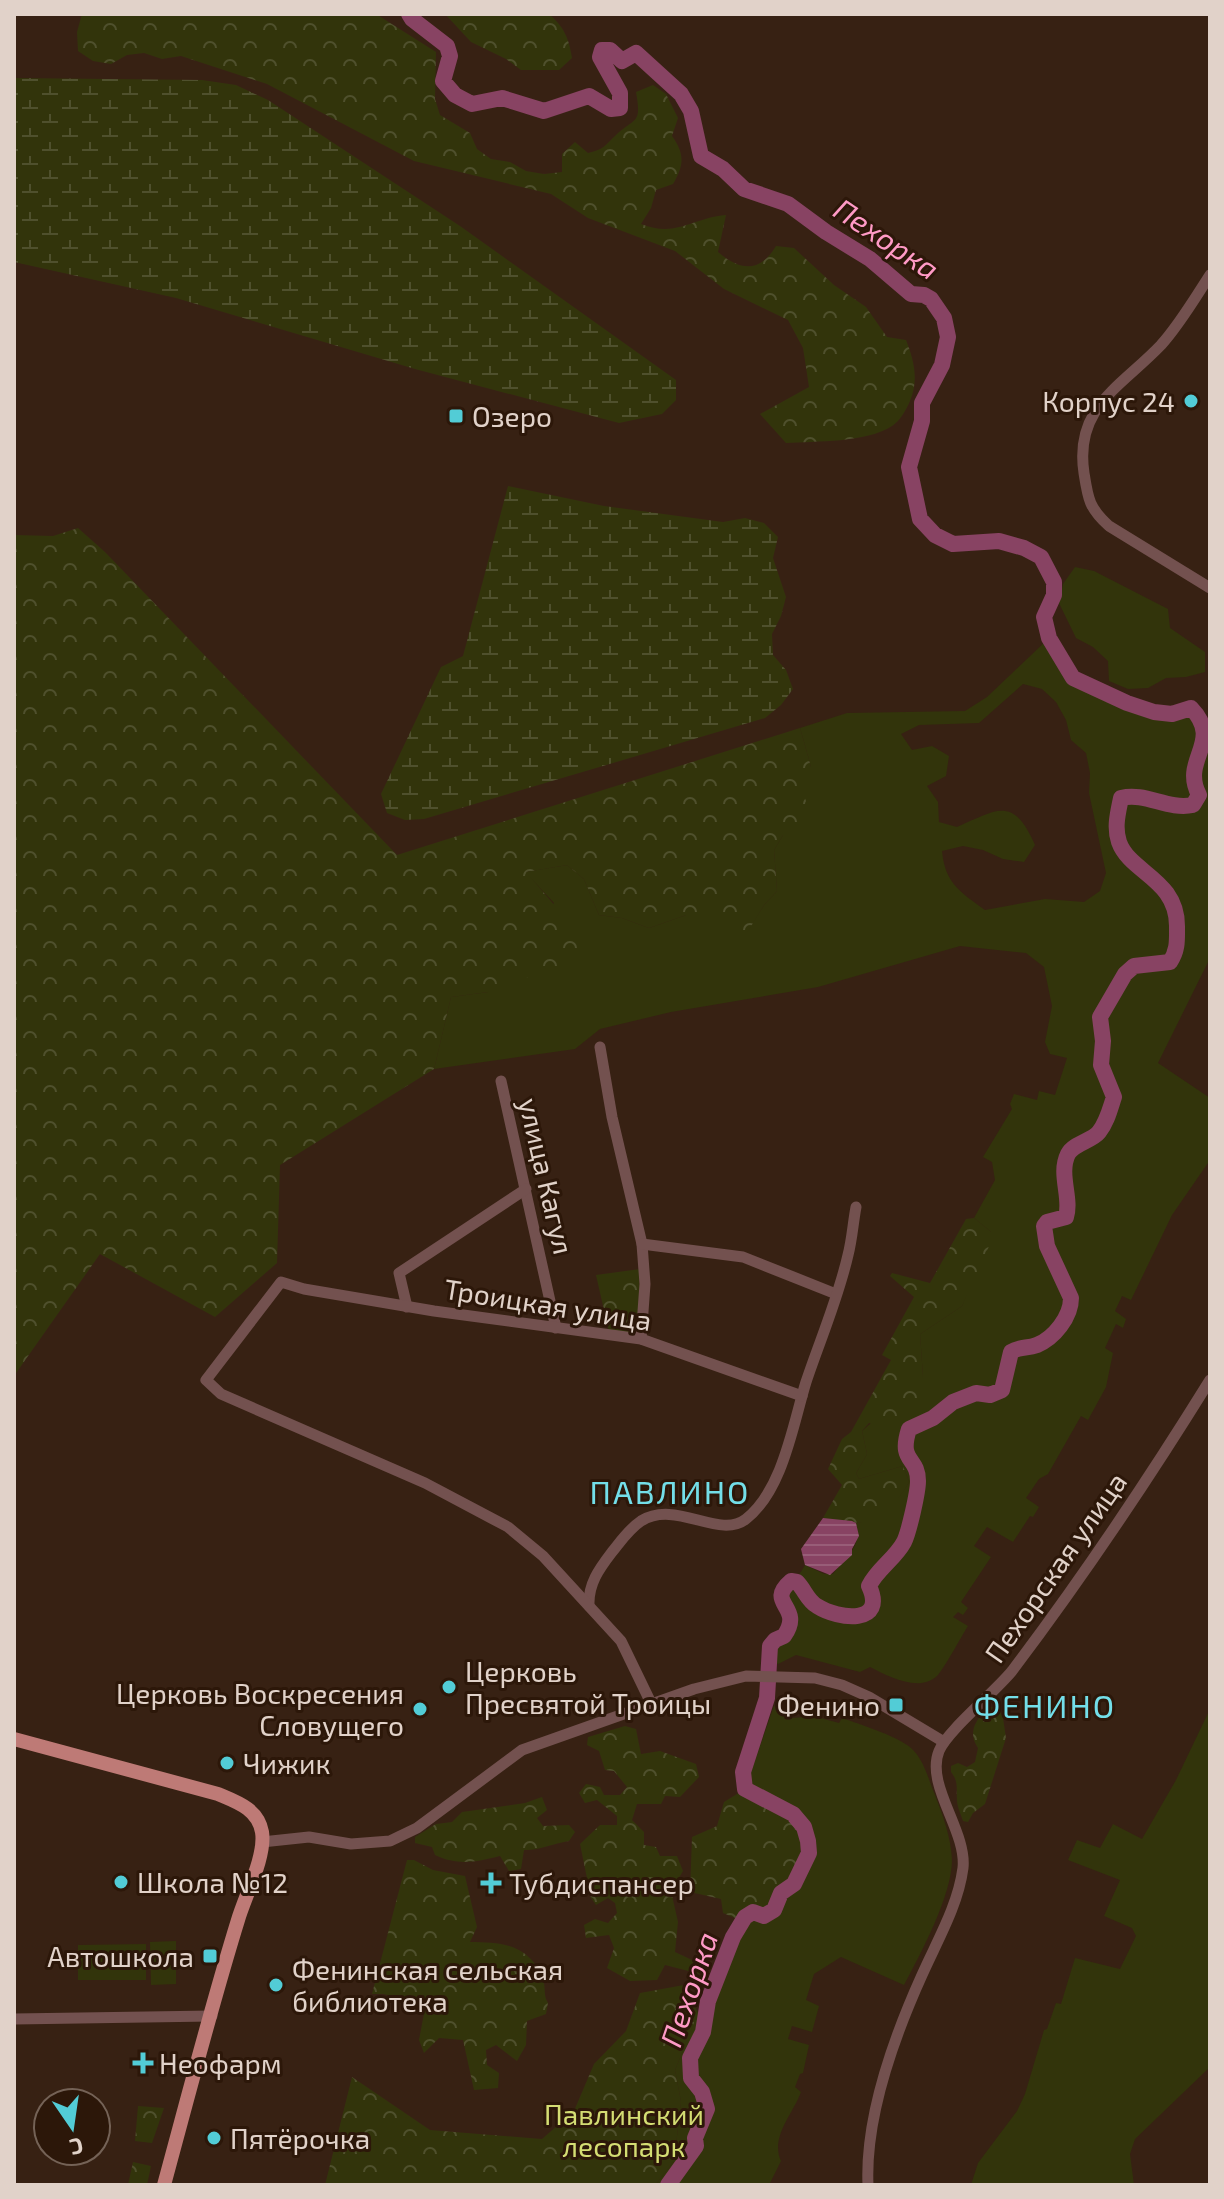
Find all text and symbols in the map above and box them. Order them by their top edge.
water label: Пехорка [828,190,946,286]
place label: Корпус 24 [1042,384,1175,418]
marker: Корпус 24 [1182,392,1200,410]
place label: Озеро [472,399,552,433]
marker: Озеро [447,407,465,425]
street label: улица Кагул [513,1095,581,1257]
street label: Троицкая улица [442,1271,654,1337]
street label: Пехорская улица [977,1465,1133,1669]
district label: ПАВЛИНО [590,1472,750,1510]
place label: Церковь Пресвятой Троицы [465,1654,711,1720]
place label: Церковь Воскресения Словущего [116,1676,404,1742]
marker: Церковь Пресвятой Троицы [440,1678,458,1696]
district label: ФЕНИНО [974,1686,1116,1724]
place label: Фенино [777,1688,880,1722]
marker: Фенино [887,1696,905,1714]
marker: Церковь Воскресения Словущего [411,1700,429,1718]
place label: Чижик [243,1746,330,1780]
marker: Чижик [218,1754,236,1772]
place label: Школа №12 [137,1865,288,1899]
place label: Тубдиспансер [509,1866,694,1900]
marker: Тубдиспансер [480,1872,502,1894]
marker: Школа №12 [112,1873,130,1891]
water label: Пехорка [652,1927,724,2051]
place label: Автошкола [47,1939,194,1973]
marker: Автошкола [201,1947,219,1965]
place label: Фенинская сельская библиотека [292,1952,563,2018]
marker: Фенинская сельская библиотека [267,1976,285,1994]
place label: Неофарм [159,2046,282,2080]
marker: Неофарм [134,2054,152,2072]
north arrow [32,2087,112,2167]
park label: Павлинский лесопарк [544,2097,704,2163]
place label: Пятёрочка [230,2121,370,2155]
marker: Пятёрочка [205,2129,223,2147]
text: С [67,2133,86,2162]

